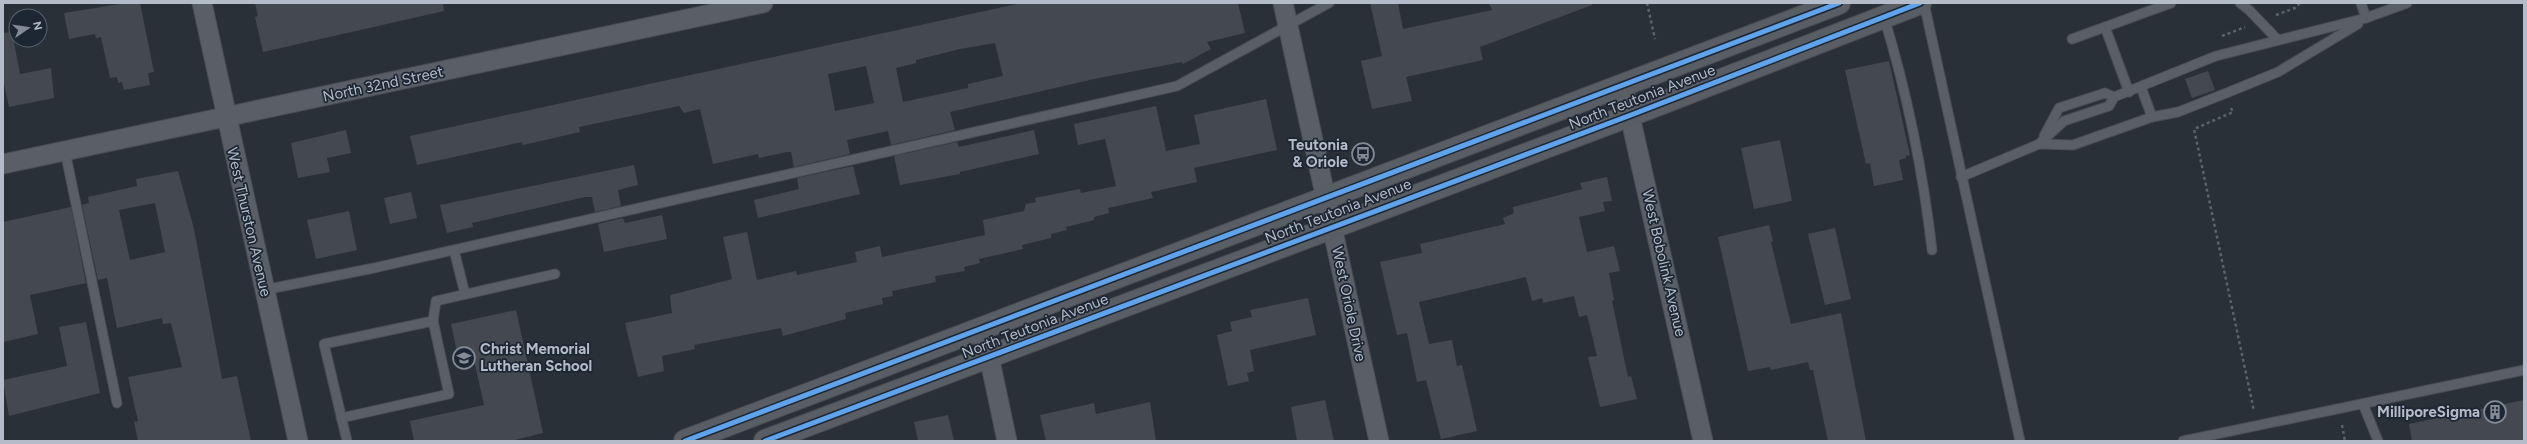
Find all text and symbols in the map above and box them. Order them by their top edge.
north arrow [8,8,48,48]
text: N [30,20,45,31]
street label: North Teutonia Avenue [1566,61,1718,133]
street label: North 32nd Street [321,62,445,106]
place label: Teutonia & Oriole [1288,136,1349,171]
bus stop icon: Teutonia & Oriole [1350,141,1376,167]
street label: West Thurston Avenue [223,146,275,298]
street label: North Teutonia Avenue [1262,175,1414,247]
street label: West Bobolink Avenue [1638,188,1690,338]
street label: West Oriole Drive [1328,245,1370,363]
street label: North Teutonia Avenue [959,290,1111,362]
place label: Christ Memorial Lutheran School [480,340,592,375]
school or university icon: Christ Memorial Lutheran School [451,345,477,371]
building icon: MilliporeSigma [2482,399,2508,425]
place label: MilliporeSigma [2377,403,2480,421]

